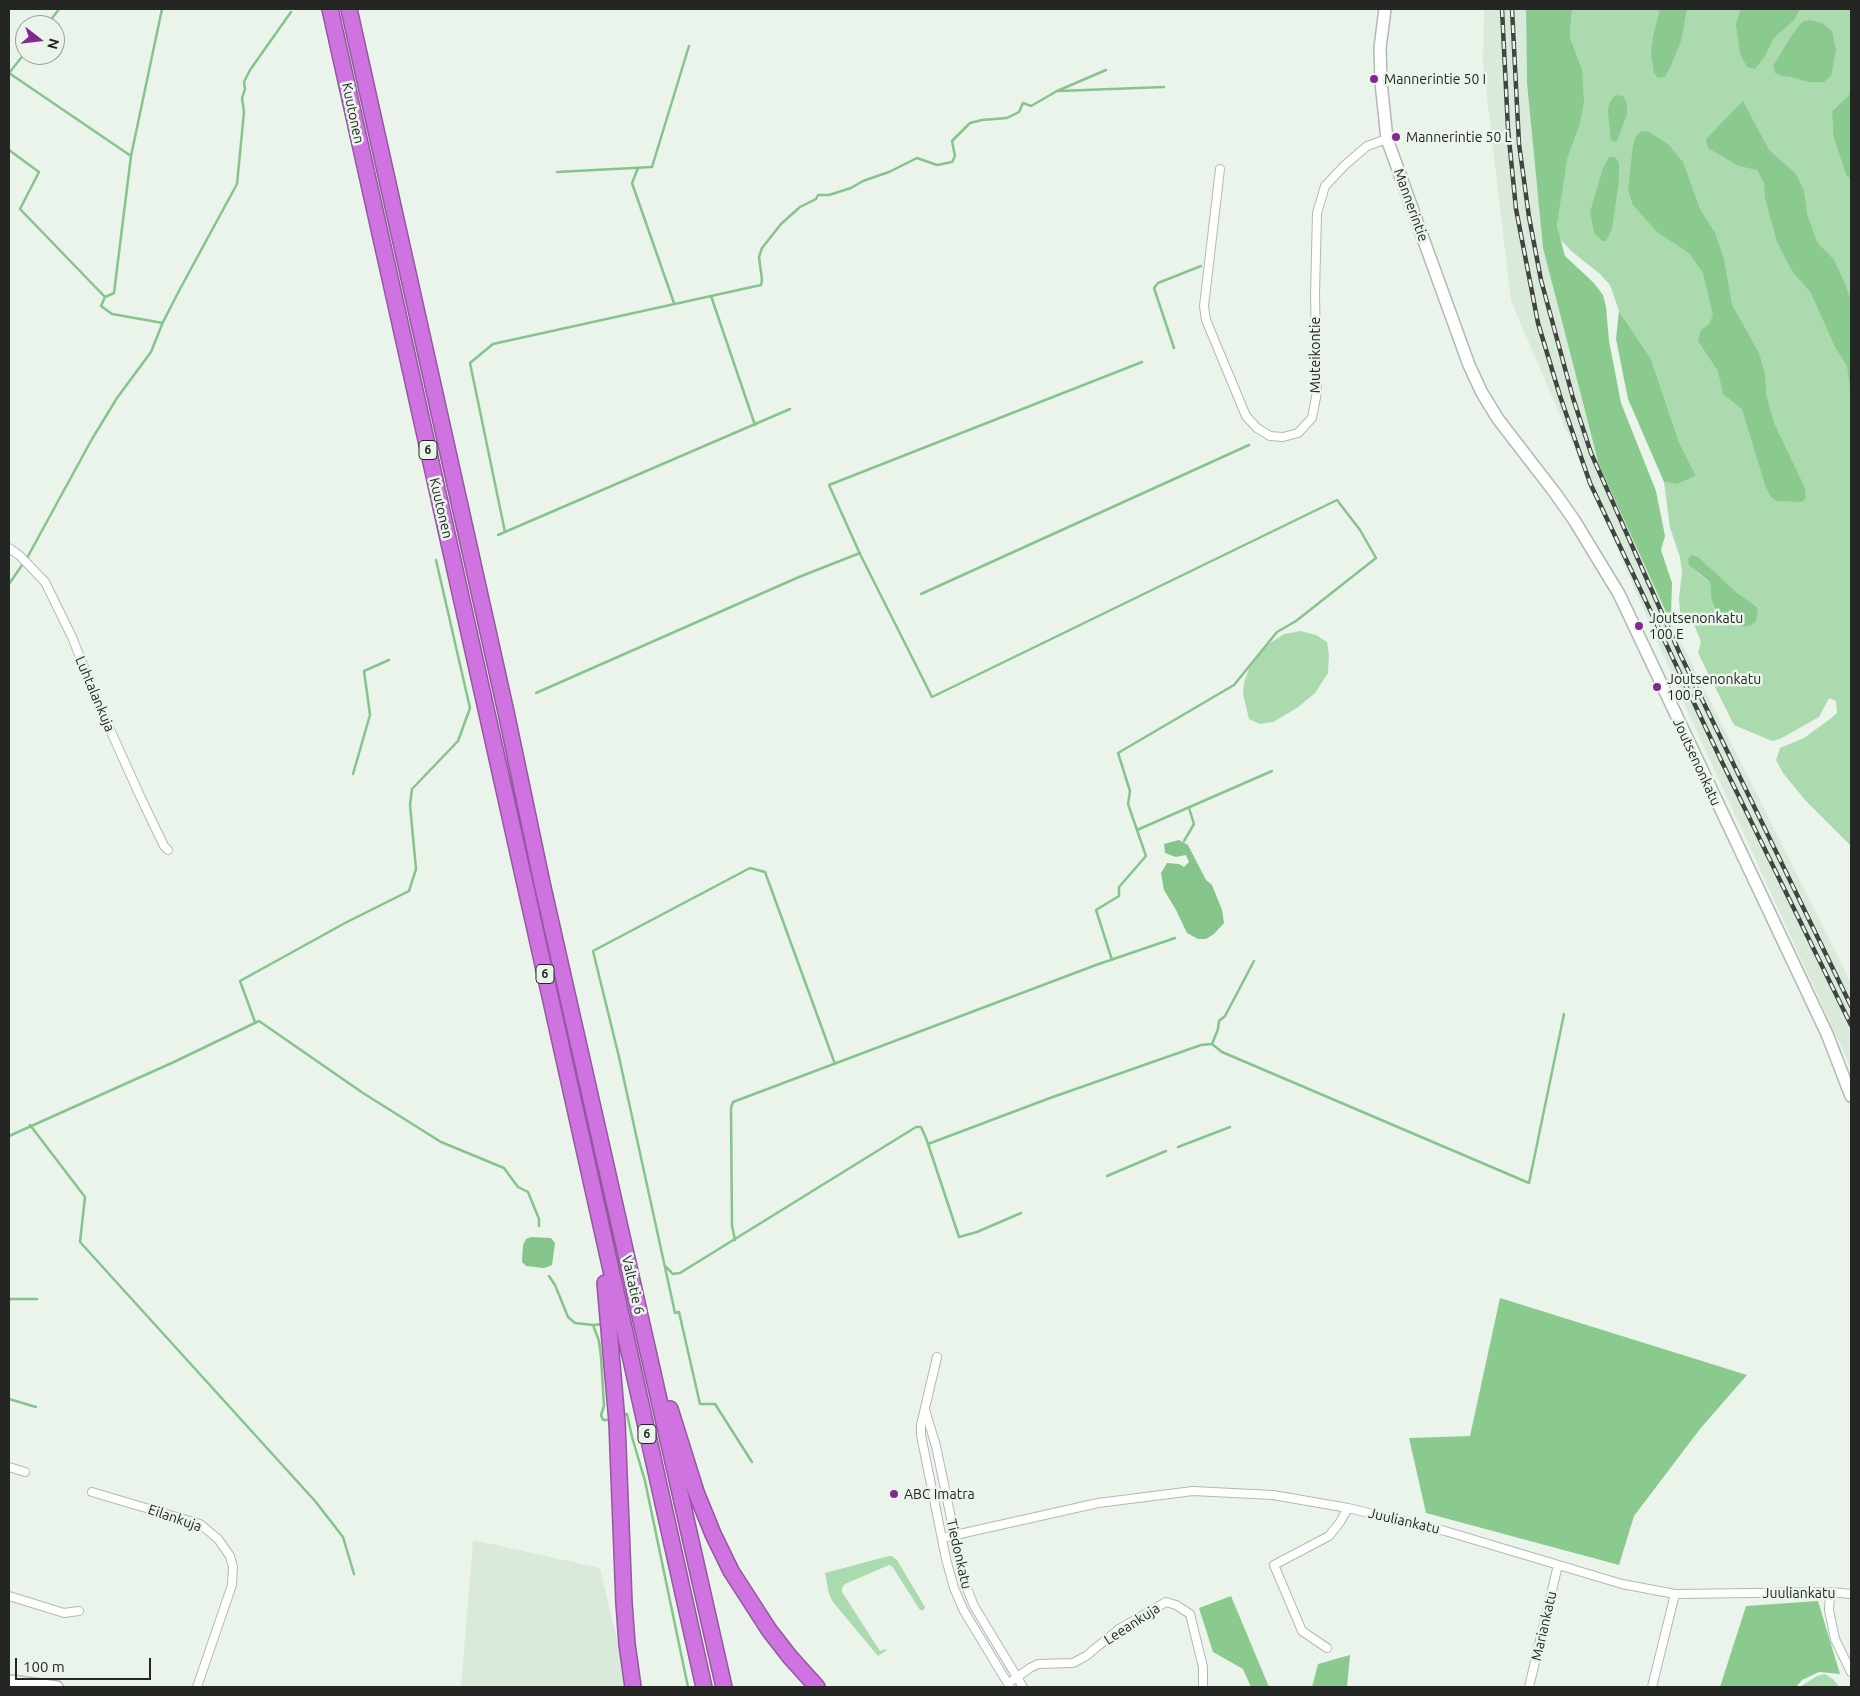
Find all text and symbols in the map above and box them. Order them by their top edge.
north arrow [15,15,65,65]
text: N [44,37,63,51]
place label: Mannerintie 50 I [1384,71,1486,87]
marker: Mannerintie 50 I [1368,73,1380,85]
street label: Kuutonen [338,81,368,145]
place label: Mannerintie 50 L [1406,129,1512,145]
marker: Mannerintie 50 L [1390,131,1402,143]
street label: Mannerintie [1390,166,1432,244]
street label: Muteikontie [1307,317,1323,393]
road number: 6 [419,440,437,460]
street label: Kuutonen [426,476,456,540]
place label: Joutsenonkatu 100 E [1649,610,1743,642]
marker: Joutsenonkatu 100 E [1633,620,1645,632]
street label: Luhtalankuja [72,654,118,734]
place label: Joutsenonkatu 100 P [1667,671,1761,704]
marker: Joutsenonkatu 100 P [1651,681,1663,693]
street label: Joutsenonkatu [1669,716,1725,808]
road number: 6 [536,964,554,984]
street label: Valtatie 6 [618,1254,648,1316]
road number: 6 [638,1425,656,1444]
place label: ABC Imatra [904,1486,975,1502]
marker: ABC Imatra [888,1488,900,1500]
street label: Eilankuja [146,1501,204,1535]
street label: Juuliankatu [1367,1505,1441,1537]
street label: Tiedonkatu [943,1517,975,1591]
street label: Juuliankatu [1763,1585,1835,1601]
street label: Mariankatu [1528,1590,1560,1662]
street label: Leeankuja [1101,1600,1163,1648]
scale bar [18,1648,154,1680]
text: 100 m [23,1658,65,1675]

